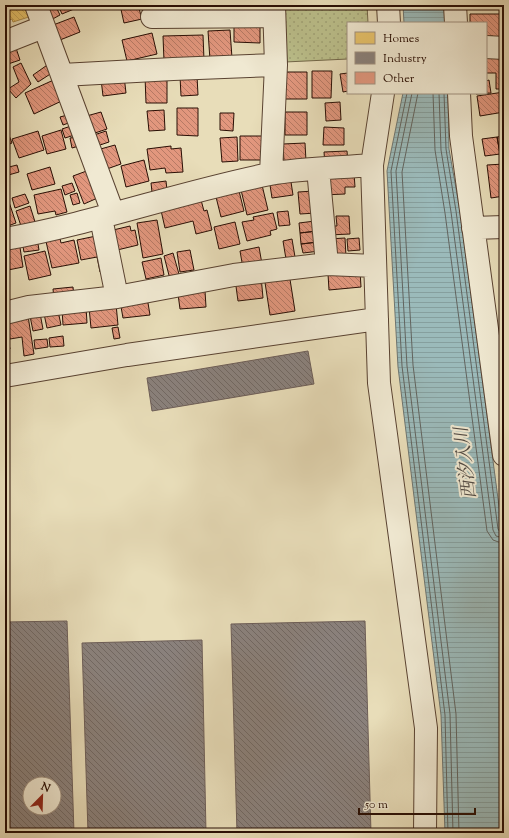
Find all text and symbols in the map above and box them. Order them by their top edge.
legend [347,22,487,94]
text: Homes [383,30,419,48]
text: Industry [383,50,427,68]
text: Other [383,70,415,88]
water label: 西汐入川 [449,423,484,500]
north arrow [22,776,62,816]
text: N [37,778,53,797]
scale bar [359,790,475,816]
text: 50 m [364,796,388,814]

